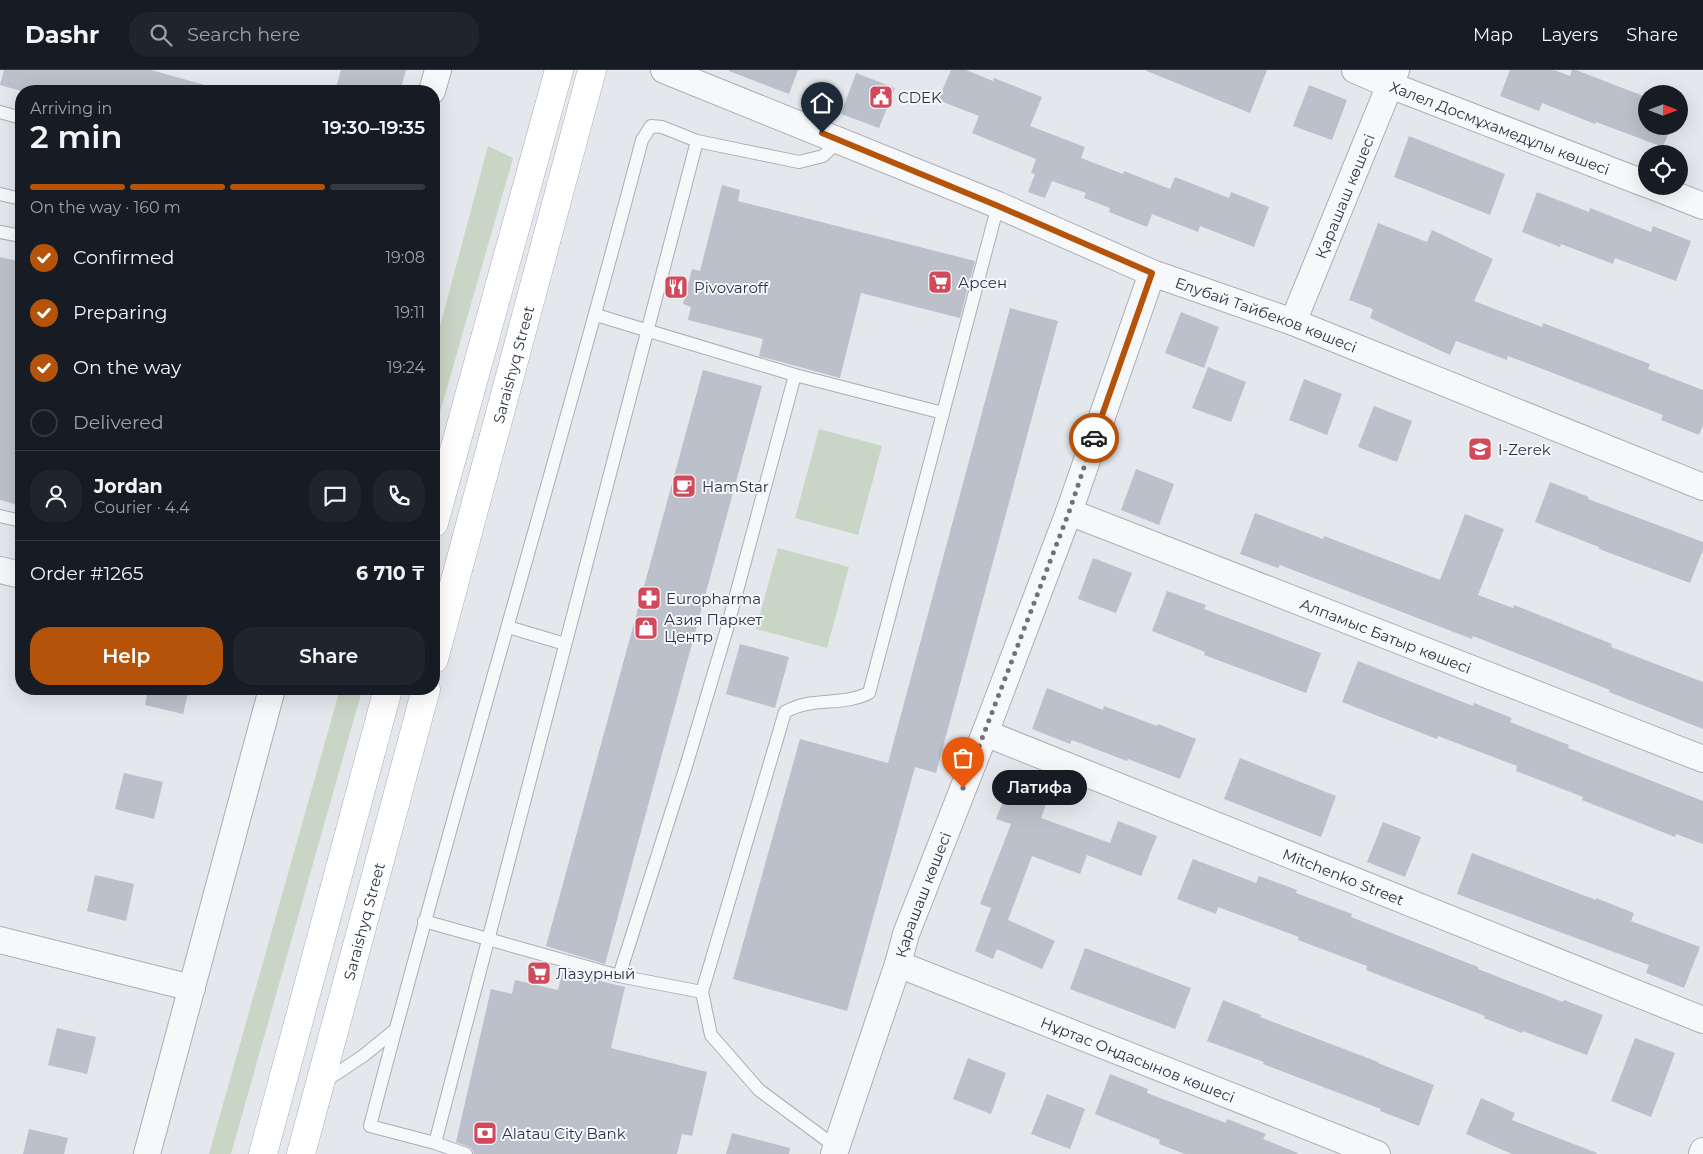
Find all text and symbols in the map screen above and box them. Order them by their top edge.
search box [129,12,479,57]
text: Dashr [25,20,99,49]
icon: search [147,21,175,49]
text: Search here [187,23,300,46]
text: Map [1473,24,1513,46]
text: Layers [1541,24,1598,46]
text: Share [1626,24,1678,46]
street label: Халел Досмұхамедұлы көшесі [1387,76,1613,179]
pin [801,82,843,133]
public building icon: CDEK [868,84,894,110]
north arrow [1638,85,1688,135]
map controls [1638,85,1688,195]
place label: CDEK [898,88,942,107]
icon: home [808,89,836,117]
text: Arriving in [30,99,112,118]
text: 19:30–19:35 [322,116,425,139]
text: 2 min [30,117,122,156]
street label: Қарашаш көшесі [1310,131,1378,261]
button: locate [1638,145,1688,195]
text: On the way · 160 m [30,198,181,217]
icon: check [30,244,58,272]
text: Confirmed [73,246,174,269]
text: 19:08 [385,248,425,267]
supermarket icon: Арсен [927,269,953,295]
street label: Елубай Тайбеков көшесі [1173,272,1360,356]
place label: Арсен [958,273,1007,292]
restaurant icon: Pivovaroff [663,274,689,300]
place label: Pivovaroff [694,278,769,297]
icon: check [30,299,58,327]
text: Preparing [73,301,168,324]
text: 19:11 [395,303,425,322]
street label: Saraishyq Street [488,304,538,425]
icon: check [30,354,58,382]
text: On the way [73,356,181,379]
text: 19:24 [387,358,425,377]
text: Delivered [73,411,164,434]
courier [1069,413,1119,463]
icon: car [1080,424,1108,452]
school or university icon: I-Zerek [1467,436,1493,462]
place label: I-Zerek [1498,440,1551,459]
button: person [30,470,82,522]
button: chat [309,470,361,522]
button: phone [373,470,425,522]
cafe icon: HamStar [671,473,697,499]
text: Jordan [94,475,163,498]
place label: HamStar [702,477,769,496]
text: Courier · 4.4 [94,498,190,517]
text: Order #1265 [30,562,143,585]
text: 6 710 ₸ [356,562,425,585]
pharmacy icon: Europharma [636,585,662,611]
place label: Europharma [666,589,761,608]
street label: Алпамыс Батыр көшесі [1298,594,1474,677]
place label: Азия Паркет Центр [664,610,763,646]
shop icon: Азия Паркет Центр [633,615,659,641]
button: Help [30,627,223,685]
button: Share [233,627,425,685]
pin [942,737,984,788]
icon: bag [949,744,977,772]
callout: Латифа [993,770,1088,806]
text: Латифа [1007,778,1072,797]
street label: Қарашаш көшесі [891,829,955,960]
street label: Mitchenko Street [1280,843,1407,909]
street label: Saraishyq Street [339,860,388,982]
supermarket icon: Лазурный [526,960,552,986]
place label: Лазурный [556,964,635,983]
street label: Нұртас Оңдасынов көшесі [1038,1012,1238,1106]
bank icon: Alatau City Bank [472,1120,498,1146]
place label: Alatau City Bank [502,1124,626,1143]

